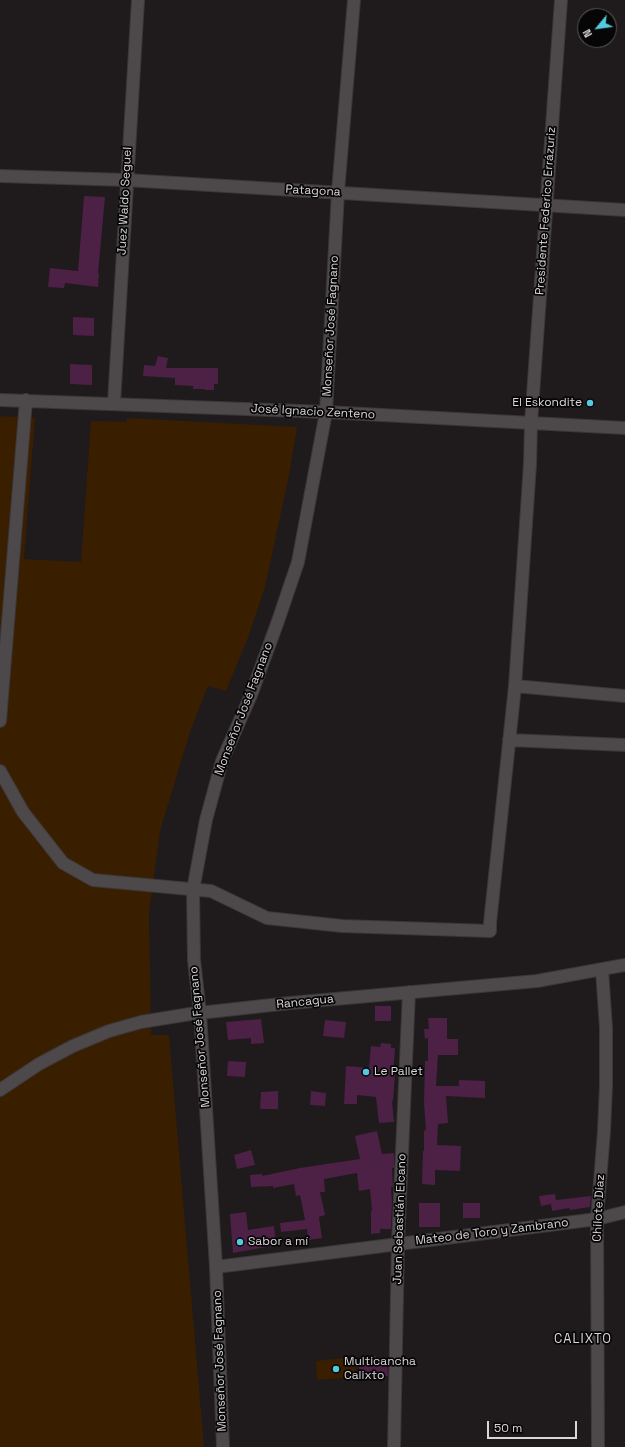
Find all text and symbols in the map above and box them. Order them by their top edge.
north arrow [577,8,617,48]
text: N [579,27,595,40]
street label: Presidente Federico Errázuriz [533,126,559,296]
street label: Juez Waldo Seguel [115,147,135,255]
street label: Patagona [285,182,341,200]
street label: Monseñor José Fagnano [320,255,342,397]
place label: El Eskondite [512,396,582,410]
marker: El Eskondite [585,398,595,408]
street label: José Ignacio Zenteno [251,402,375,422]
street label: Monseñor José Fagnano [212,640,276,778]
street label: Monseñor José Fagnano [187,966,213,1108]
street label: Rancagua [276,992,334,1012]
place label: Le Pallet [374,1065,423,1079]
marker: Le Pallet [361,1067,371,1077]
street label: Juan Sebastián Elcano [391,1153,409,1285]
street label: Chilote Díaz [590,1174,608,1242]
street label: Mateo de Toro y Zambrano [415,1215,569,1249]
place label: Sabor a mí [248,1235,308,1249]
marker: Sabor a mí [235,1237,245,1247]
street label: Monseñor José Fagnano [210,1290,230,1432]
district label: CALIXTO [554,1331,612,1347]
place label: Multicancha Calixto [344,1355,416,1383]
marker: Multicancha Calixto [331,1364,341,1374]
scale bar [489,1413,579,1439]
text: 50 m [494,1420,522,1436]

